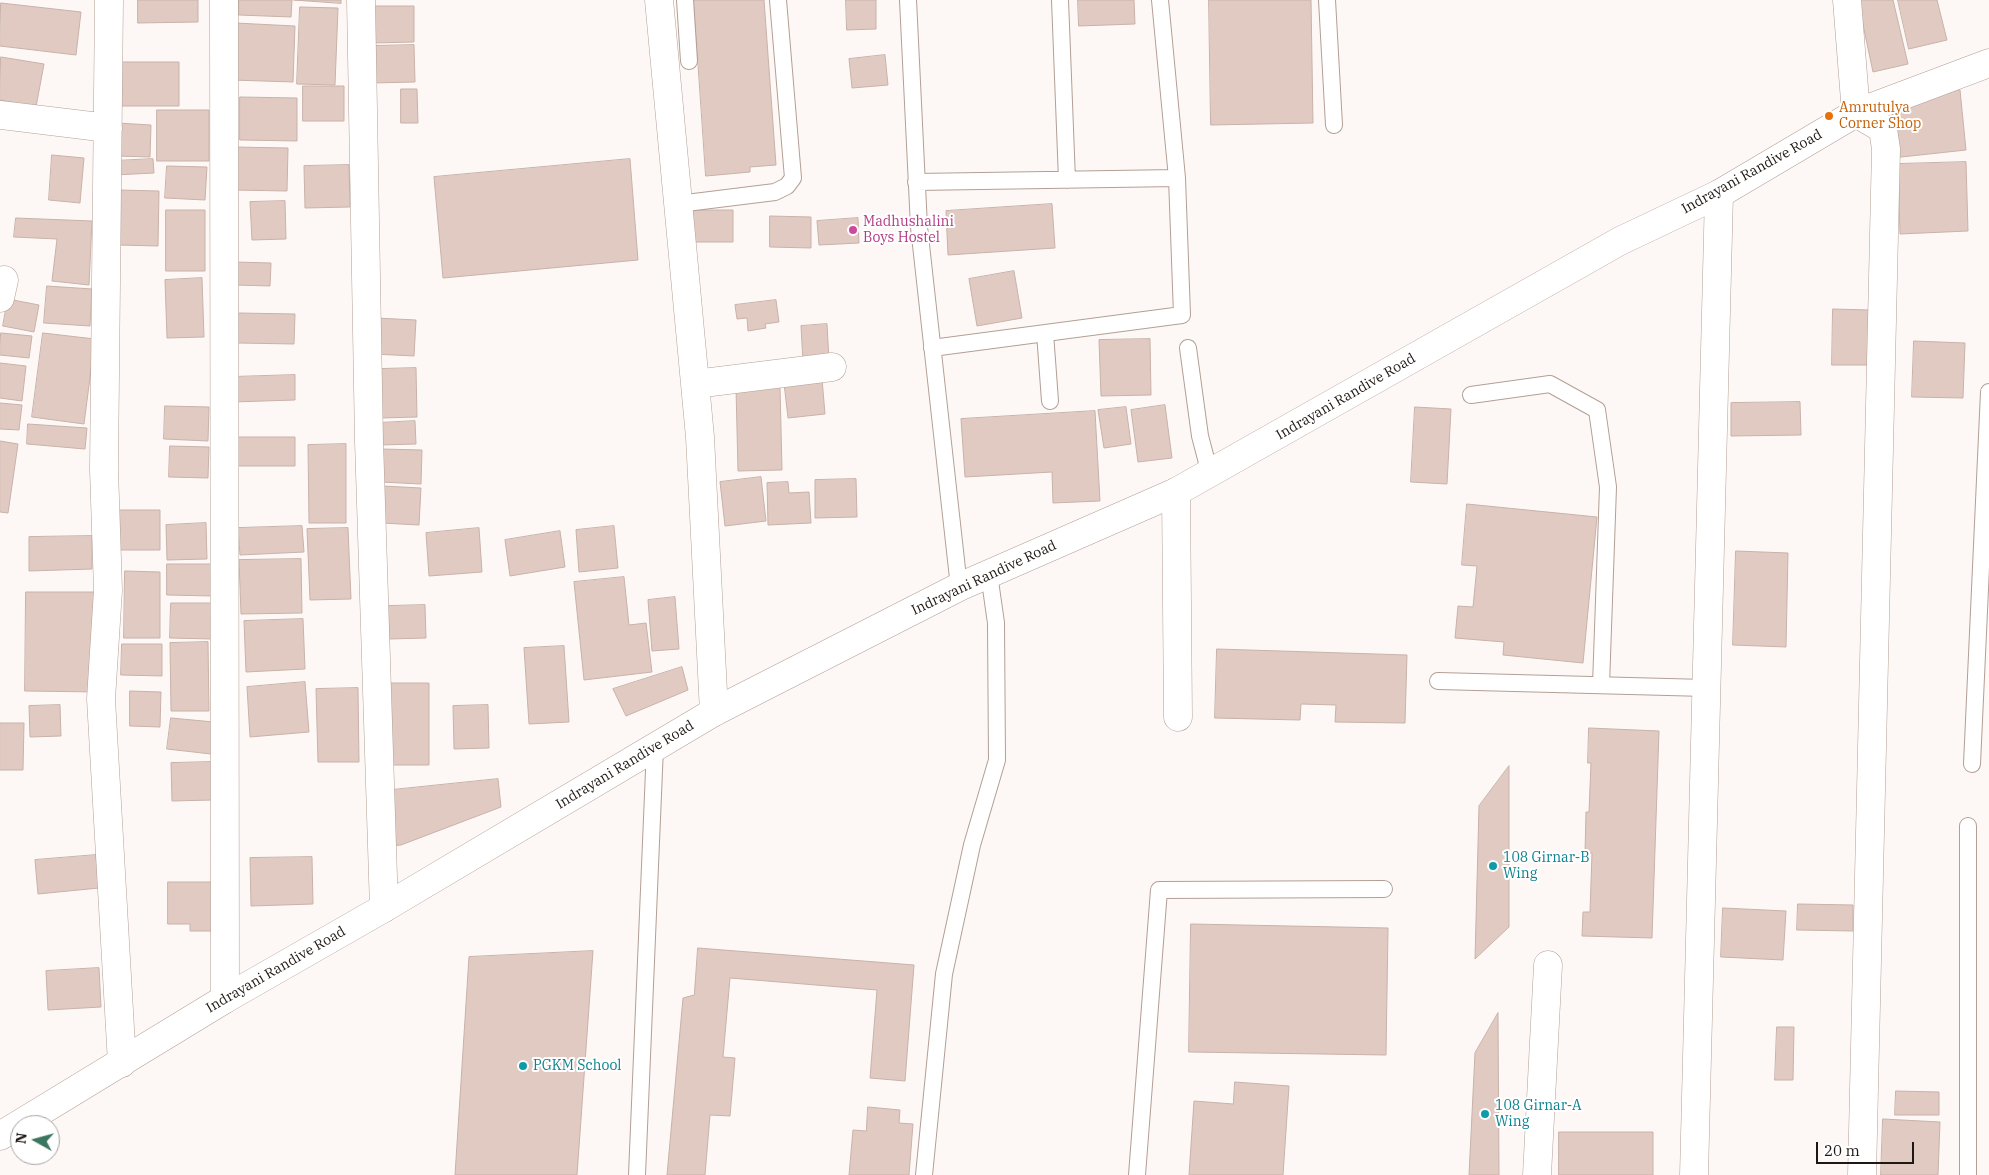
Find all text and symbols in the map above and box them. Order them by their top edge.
place label: Amrutulya Corner Shop [1839,100,1921,132]
marker: Amrutulya Corner Shop [1823,110,1835,122]
street label: Indrayani Randive Road [1679,126,1825,218]
place label: Madhushalini Boys Hostel [863,214,954,246]
marker: Madhushalini Boys Hostel [847,224,859,236]
street label: Indrayani Randive Road [1273,350,1419,444]
street label: Indrayani Randive Road [909,537,1059,619]
street label: Indrayani Randive Road [553,717,697,813]
place label: 108 Girnar-B Wing [1503,850,1590,882]
marker: 108 Girnar-B Wing [1487,860,1499,872]
street label: Indrayani Randive Road [203,923,349,1017]
place label: PGKM School [533,1058,622,1074]
marker: PGKM School [517,1060,529,1072]
place label: 108 Girnar-A Wing [1495,1098,1582,1130]
marker: 108 Girnar-A Wing [1479,1108,1491,1120]
north arrow [10,1115,60,1165]
text: N [11,1132,31,1145]
scale bar [1819,1132,1916,1164]
text: 20 m [1824,1141,1860,1160]

